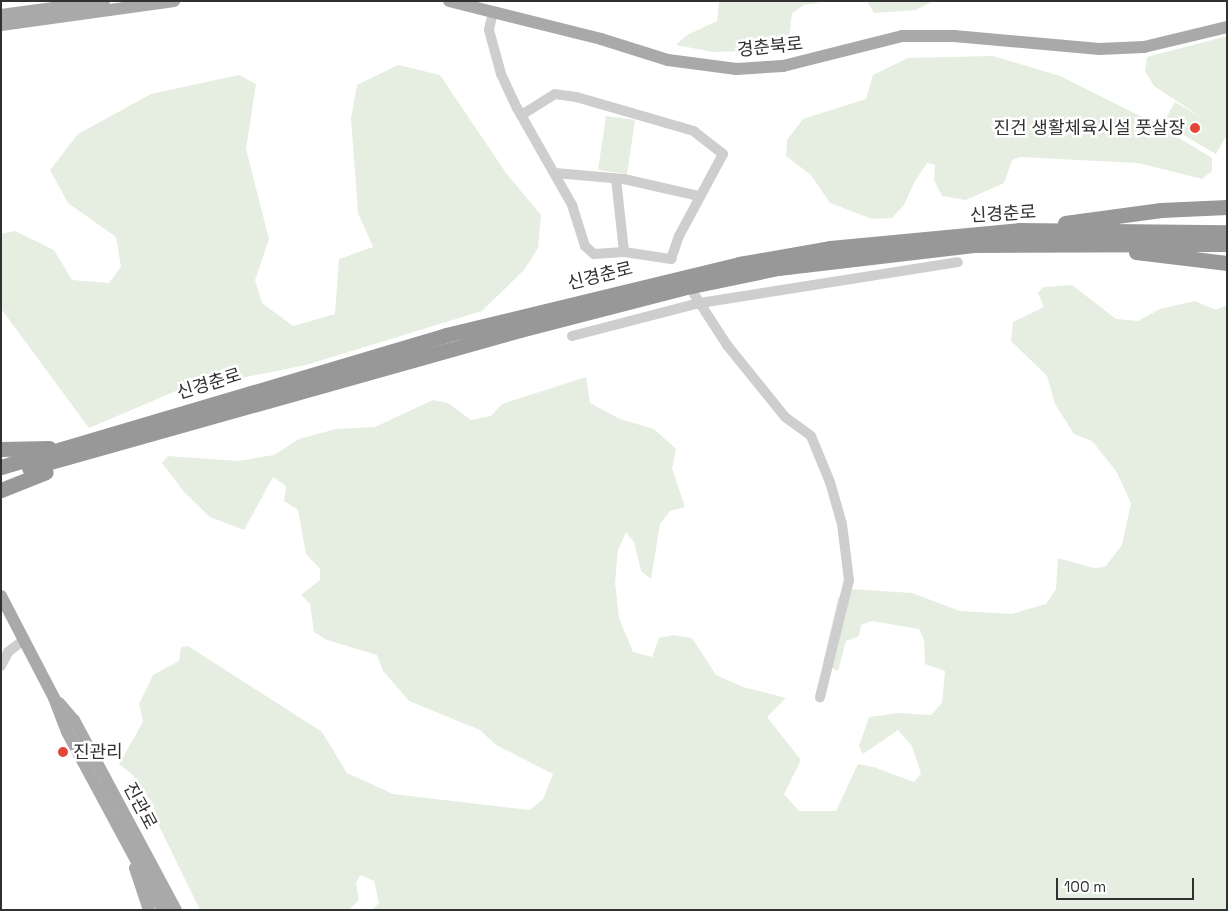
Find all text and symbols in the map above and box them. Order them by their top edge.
street label: 경춘북로 [736,33,804,61]
place label: 진건 생활체육시설 풋살장 [994,117,1185,139]
marker: 진건 생활체육시설 풋살장 [1189,122,1201,134]
street label: 신경춘로 [969,201,1037,227]
street label: 신경춘로 [565,258,635,294]
street label: 신경춘로 [174,364,244,404]
place label: 진관리 [73,741,123,763]
marker: 진관리 [57,746,69,758]
street label: 진관로 [119,779,161,833]
scale bar [1058,868,1196,900]
text: 100 m [1064,877,1106,896]

